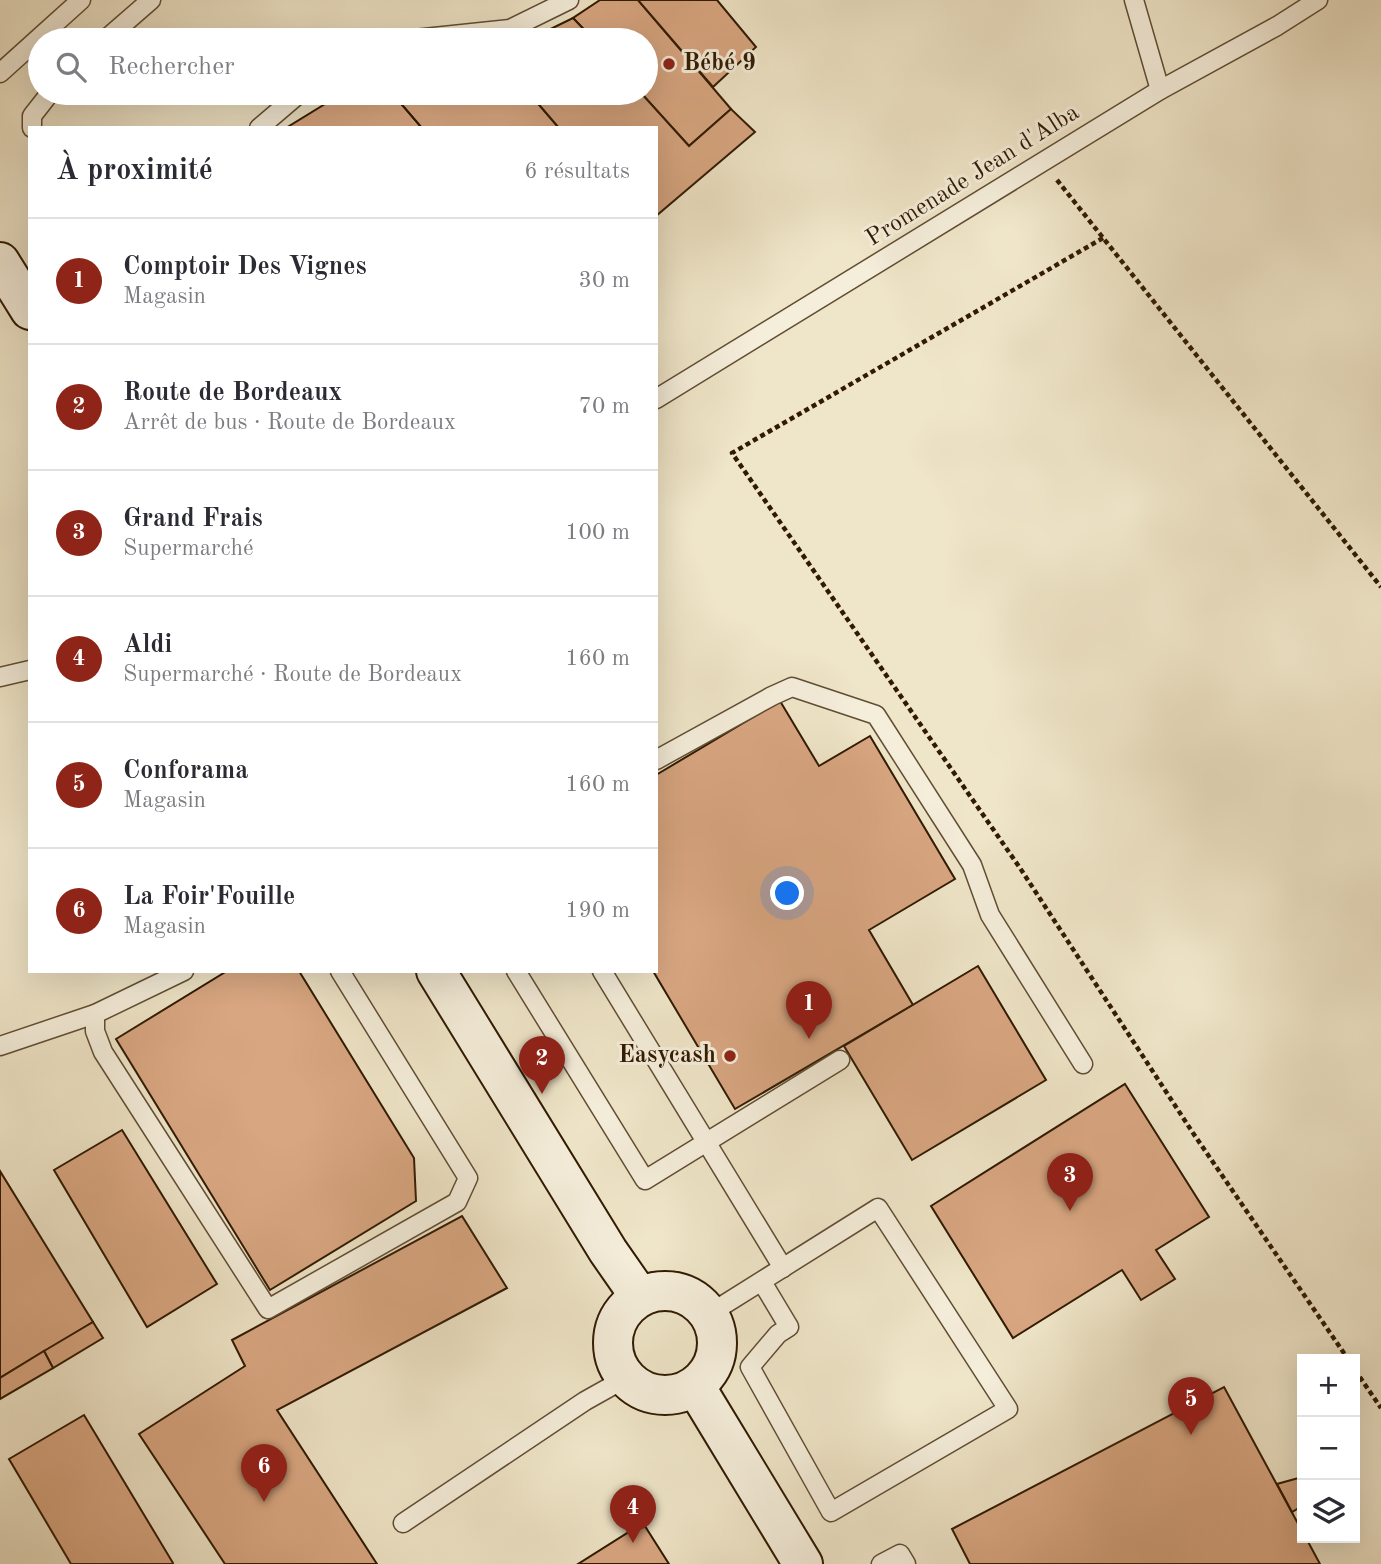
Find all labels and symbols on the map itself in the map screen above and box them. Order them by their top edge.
place label: Bébé 9 [683,52,756,76]
marker: Bébé 9 [661,56,677,72]
street label: Promenade Jean d'Alba [862,101,1084,251]
your location [770,876,804,910]
pin: 1 [786,981,832,1039]
pin: 2 [519,1036,565,1094]
place label: Easycash [618,1044,716,1068]
marker: Easycash [722,1048,738,1064]
pin: 3 [1047,1153,1093,1211]
pin: 5 [1168,1377,1214,1435]
pin: 6 [241,1444,287,1502]
pin: 4 [610,1485,656,1543]

